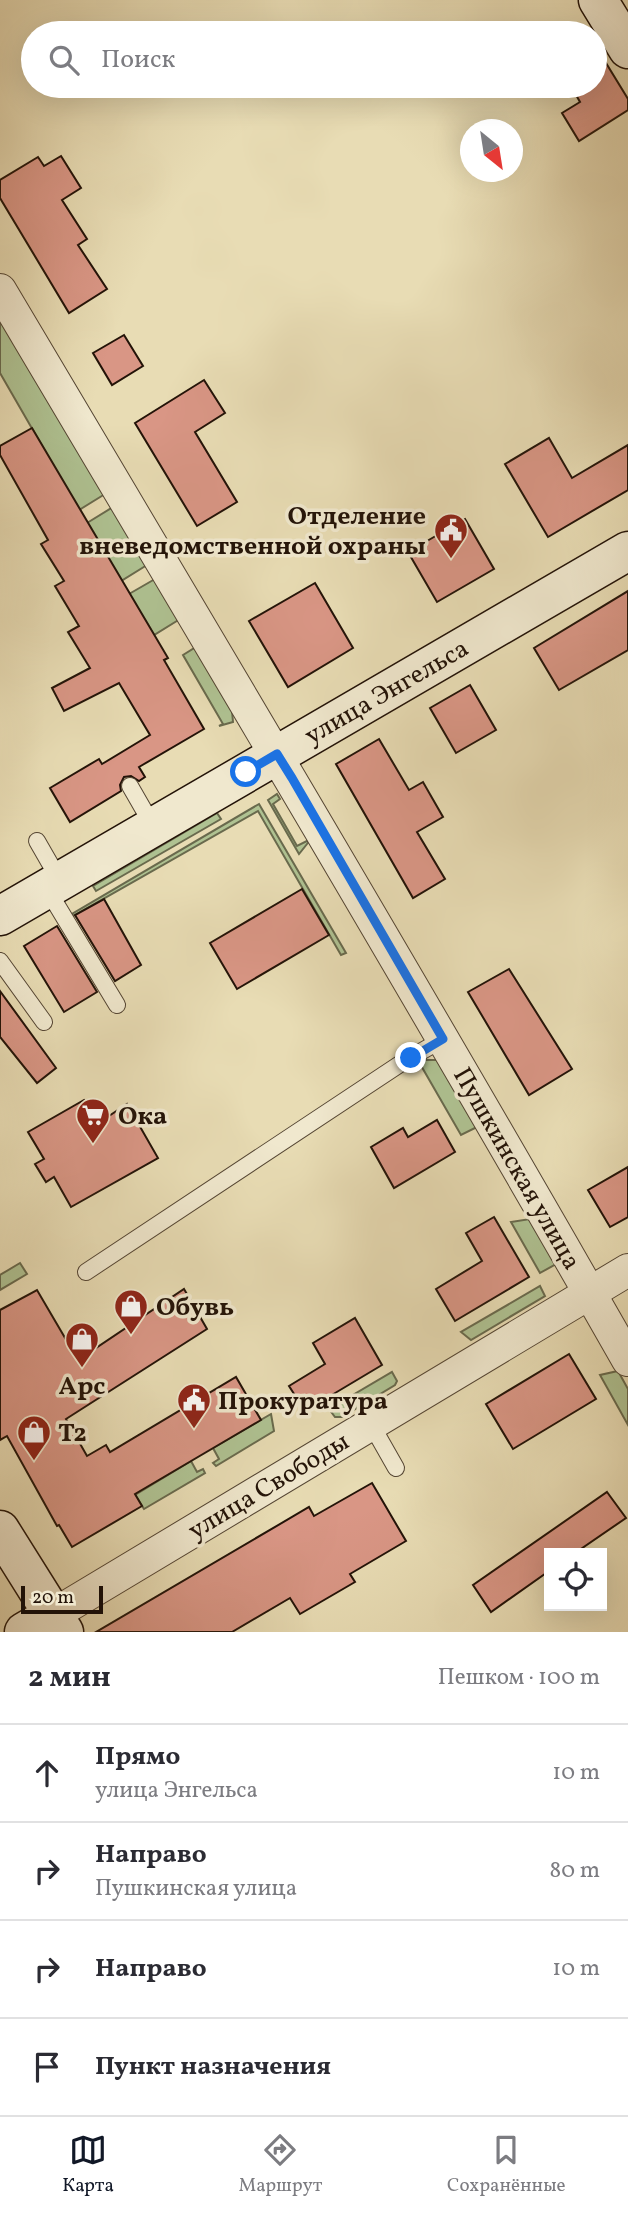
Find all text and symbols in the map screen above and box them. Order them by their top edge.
search box [21,21,607,98]
icon: search [45,41,83,79]
text: Поиск [101,42,175,78]
north arrow [460,119,523,182]
place label: Отделение вневедомственной охраны [79,499,426,565]
public building icon: Отделение вневедомственной охраны [432,511,470,560]
street label: улица Энгельса [298,631,476,754]
route start [230,756,261,787]
route end [395,1042,426,1073]
street label: Пушкинская улица [444,1061,589,1277]
supermarket icon: Ока [74,1096,112,1145]
place label: Ока [118,1099,167,1135]
shop icon: Обувь [112,1287,150,1336]
place label: Обувь [156,1290,234,1326]
shop icon: Арс [63,1320,101,1369]
place label: Арс [59,1369,105,1405]
public building icon: Прокуратура [175,1381,213,1430]
place label: Прокуратура [218,1384,388,1420]
shop icon: T2 [15,1413,53,1462]
place label: T2 [58,1416,87,1452]
street label: улица Свободы [182,1424,356,1549]
map controls [544,1548,607,1611]
button: locate [544,1548,607,1611]
scale bar [21,1583,103,1615]
text: 20 m [32,1585,74,1611]
text: 2 мин [28,1657,111,1699]
text: Пешком · 100 m [438,1662,600,1694]
text: Прямо [95,1739,180,1775]
icon: ahead [28,1754,66,1792]
text: 10 m [552,1757,600,1789]
text: улица Энгельса [95,1775,258,1807]
text: Направо [95,1837,207,1873]
icon: right [28,1852,66,1890]
text: 80 m [550,1855,600,1887]
text: Пушкинская улица [95,1873,297,1905]
icon: right [28,1950,66,1988]
text: Направо [95,1951,207,1987]
text: 10 m [552,1953,600,1985]
icon: arrive [28,2048,66,2086]
text: Пункт назначения [95,2049,331,2085]
tab: Карта [62,2131,114,2199]
tab: Маршрут [239,2131,322,2199]
tab: Сохранённые [447,2131,566,2199]

